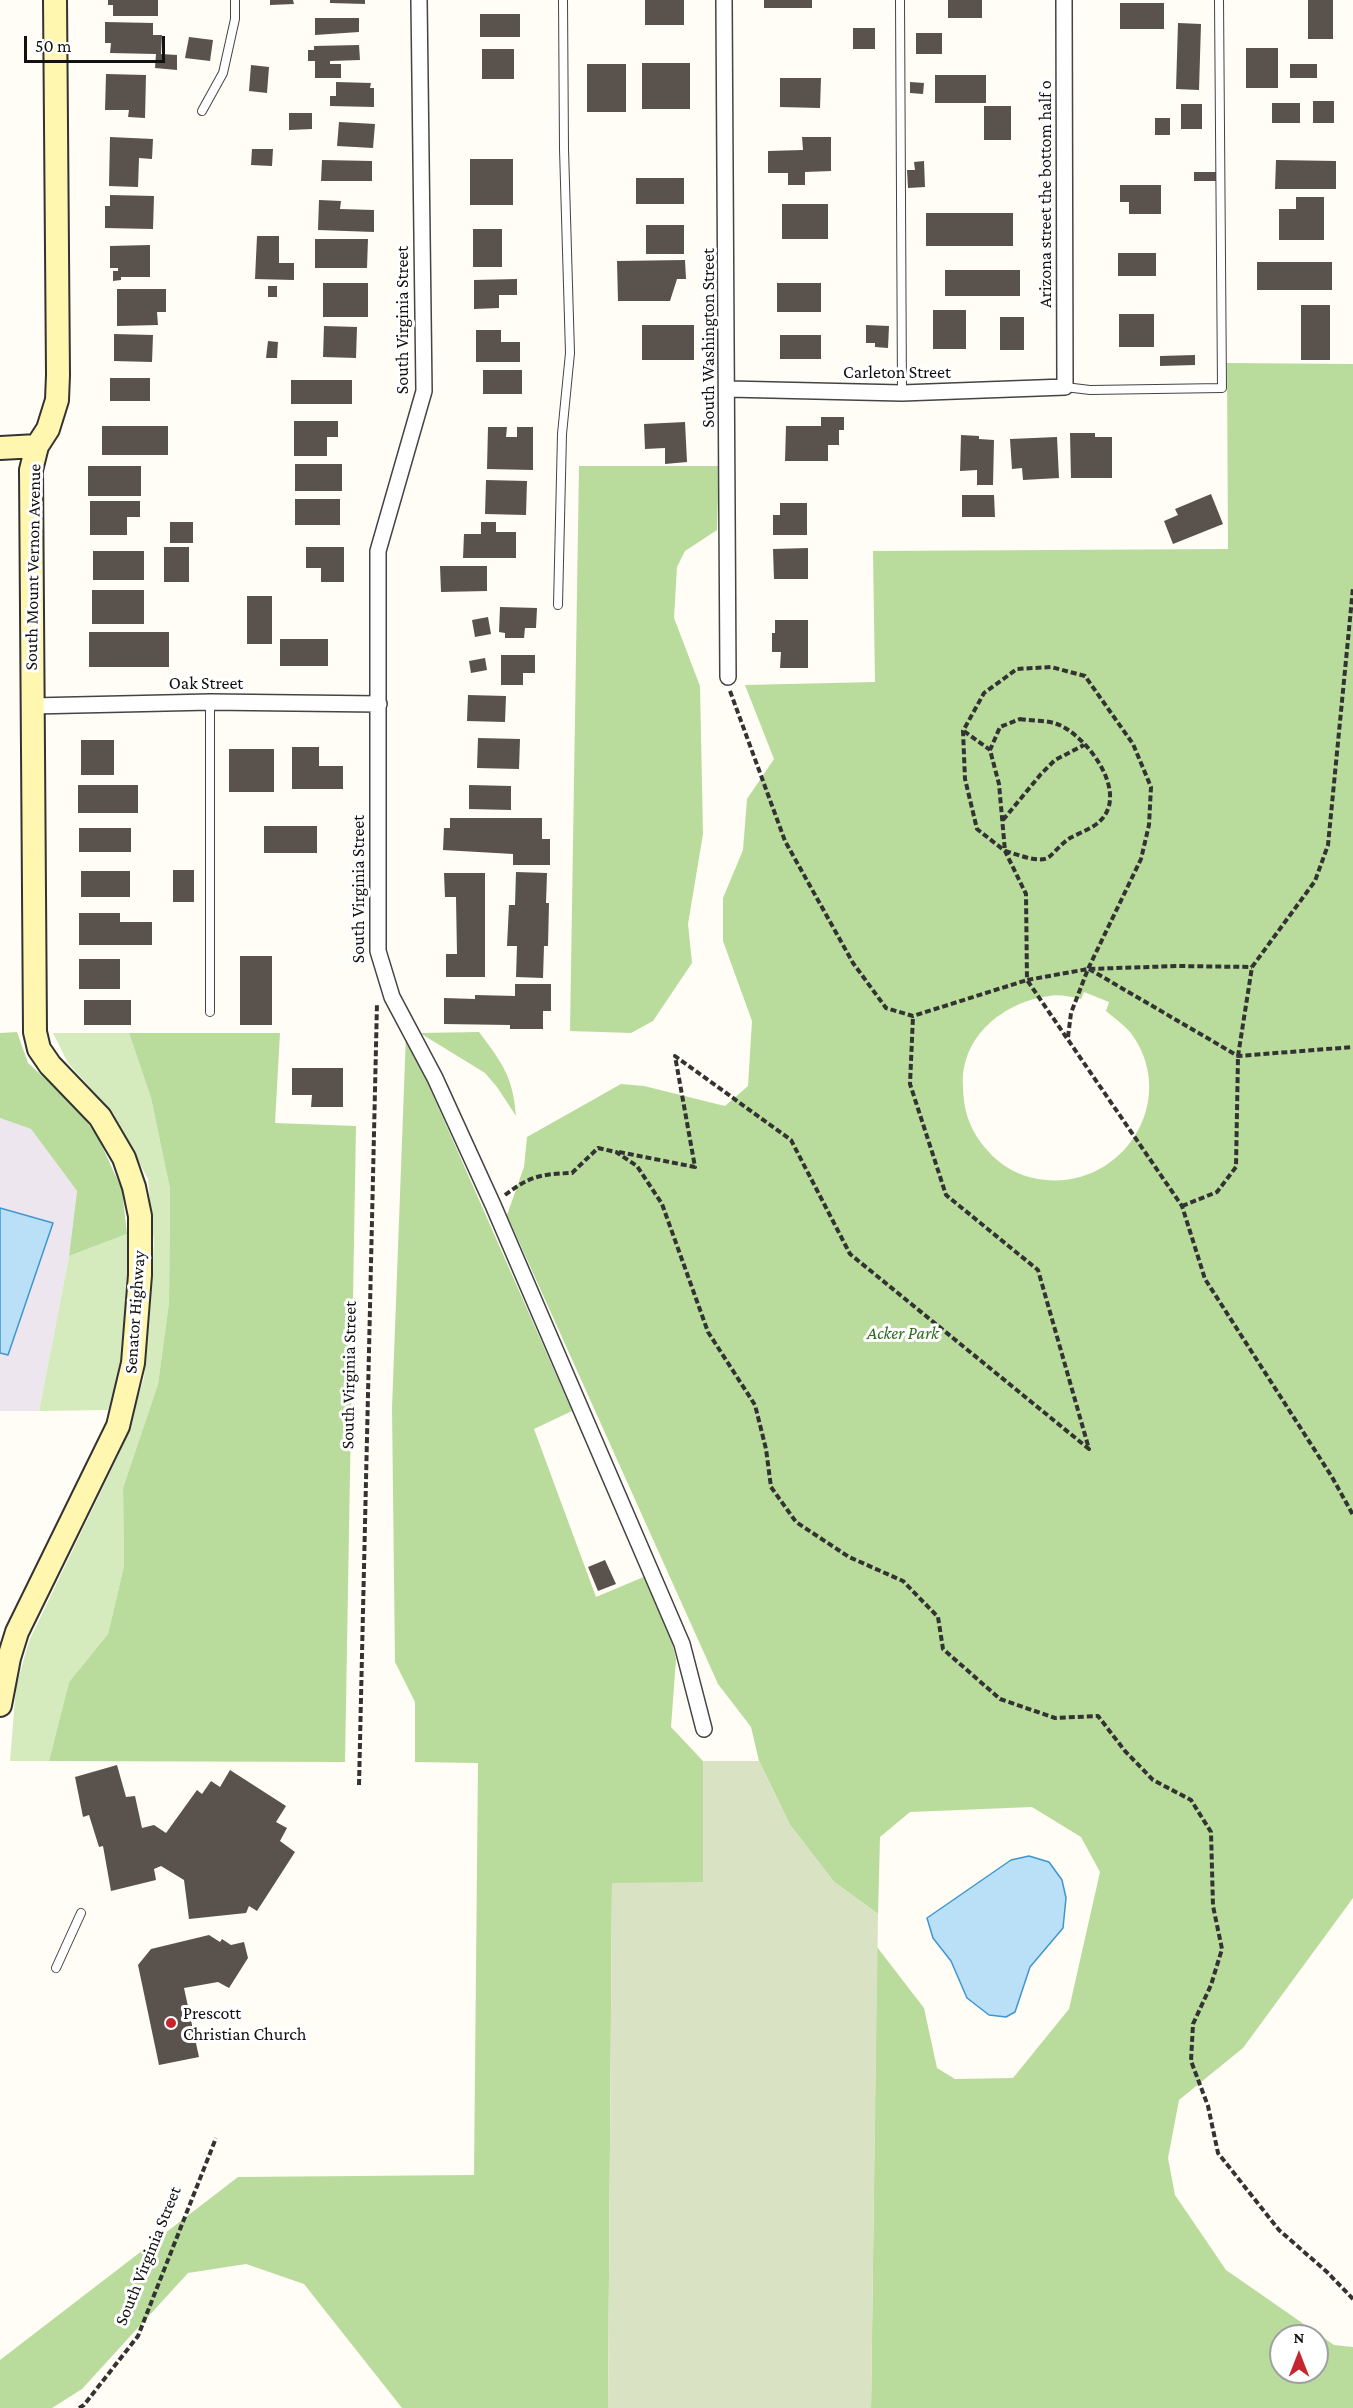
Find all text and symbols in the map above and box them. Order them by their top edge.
scale bar [27,24,168,62]
text: 50 m [35,36,72,56]
street label: Arizona street the bottom half o [1034,80,1056,308]
street label: South Virginia Street [391,246,413,394]
street label: South Washington Street [697,248,719,428]
street label: Carleton Street [843,361,951,383]
street label: South Mount Vernon Avenue [20,463,46,671]
street label: Oak Street [169,672,243,694]
street label: South Virginia Street [347,815,369,963]
street label: Senator Highway [120,1250,150,1374]
street label: South Virginia Street [337,1301,361,1449]
park label: Acker Park [867,1322,939,1344]
place label: Prescott Christian Church [183,2002,306,2044]
marker: Prescott Christian Church [164,2016,178,2030]
street label: South Virginia Street [110,2183,186,2329]
north arrow [1269,2324,1329,2384]
text: N [1294,2329,1304,2346]

